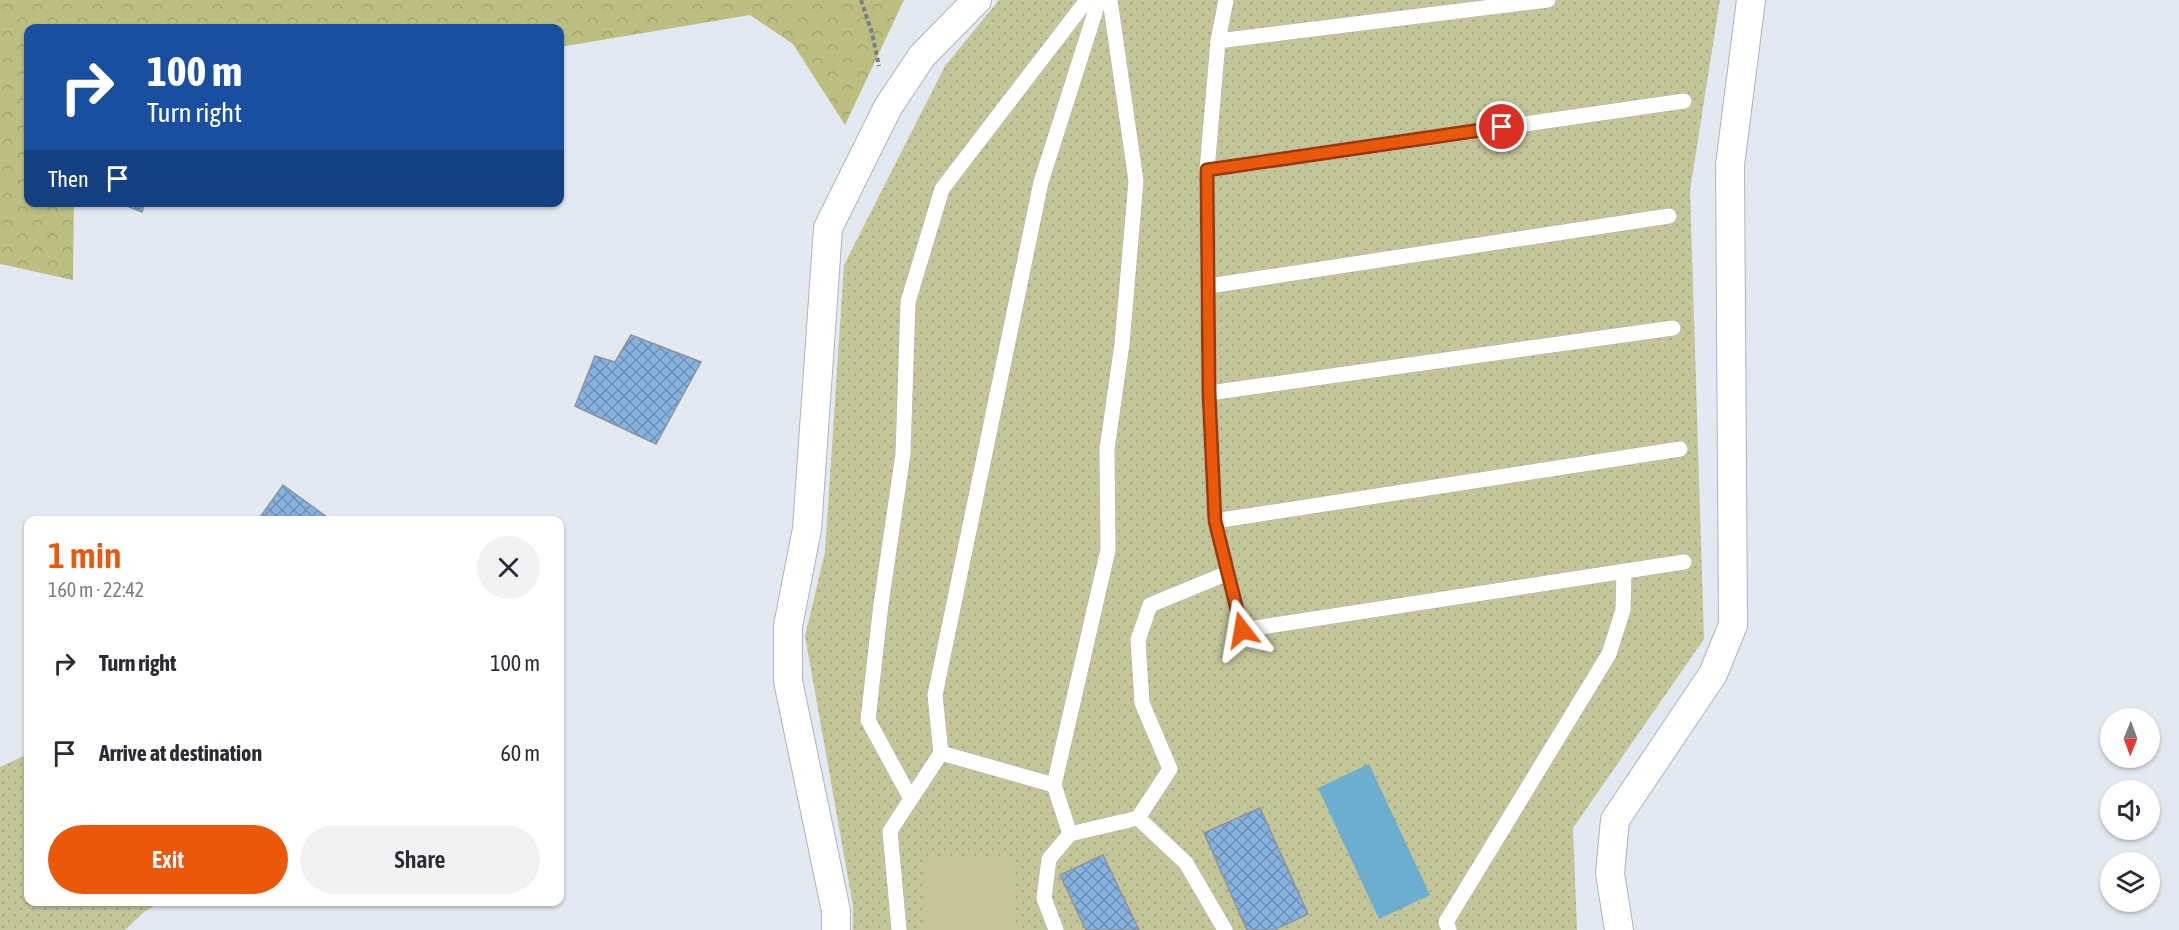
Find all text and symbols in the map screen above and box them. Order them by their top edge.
text: 100 m [147,47,242,95]
icon: right [48,48,126,126]
text: Turn right [147,97,242,128]
pin [1476,101,1527,152]
icon: arrive [1485,110,1518,143]
icon: arrive [101,162,134,195]
text: Then [48,166,89,192]
text: 1 min [48,534,122,576]
button: close [477,536,540,599]
text: 160 m · 22:42 [48,578,144,601]
position arrow [1210,598,1274,662]
icon: right [48,647,81,680]
text: Turn right [99,650,176,676]
text: 100 m [490,650,540,676]
north arrow [2100,708,2160,768]
map controls [2100,708,2160,912]
icon: arrive [48,737,81,770]
text: Arrive at destination [99,740,262,766]
text: 60 m [500,740,540,766]
button: sound [2100,780,2160,840]
button: Exit [48,825,288,894]
button: Share [300,825,540,894]
button: layers [2100,852,2160,912]

